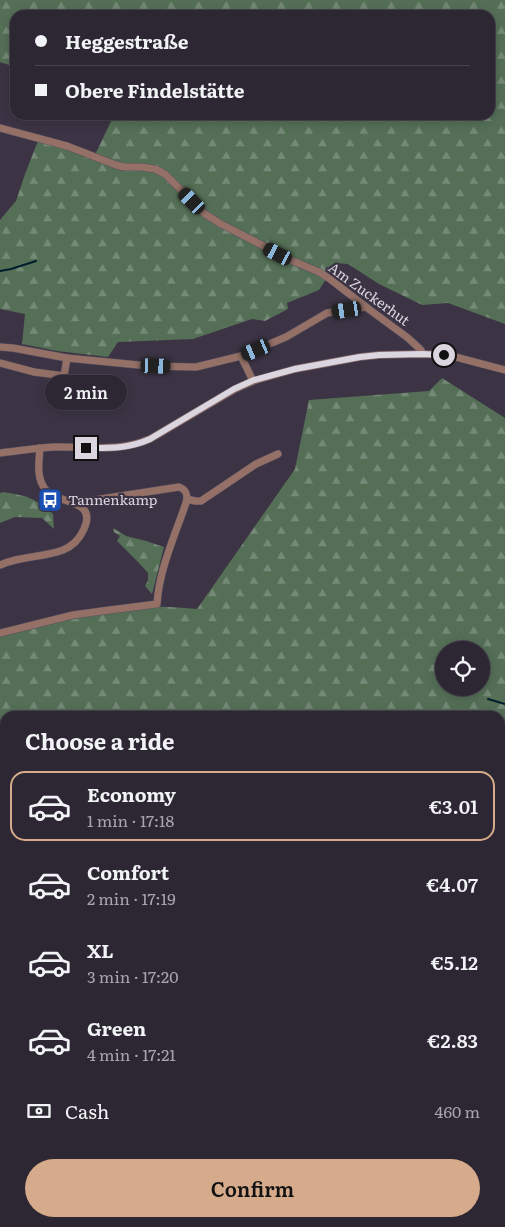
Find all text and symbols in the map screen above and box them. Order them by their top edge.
text: Heggestraße [65,27,189,55]
text: Obere Findelstätte [65,76,244,104]
car [176,185,207,217]
car [261,241,294,267]
street label: Am Zuckerhut [325,257,415,330]
car [331,300,362,320]
car [239,337,272,363]
route start [433,344,455,366]
car [140,358,171,374]
callout: 2 min [45,376,127,410]
text: 2 min [64,380,108,404]
route end [75,437,97,459]
bus stop icon: Tannenkamp [37,487,63,513]
place label: Tannenkamp [68,489,157,509]
map controls [435,641,490,696]
button: locate [435,641,490,696]
text: Choose a ride [25,724,174,757]
text: Economy [87,780,176,808]
icon: car [27,784,72,829]
text: €3.01 [429,792,478,820]
text: 1 min · 17:18 [87,808,174,832]
text: Comfort [87,858,169,886]
icon: car [27,862,72,907]
text: €4.07 [426,870,478,898]
text: 2 min · 17:19 [87,886,176,910]
text: XL [87,936,114,964]
icon: car [27,940,72,985]
text: €5.12 [431,948,478,976]
text: 3 min · 17:20 [87,964,178,988]
text: Green [87,1014,146,1042]
icon: car [27,1018,72,1063]
text: €2.83 [427,1026,478,1054]
text: 4 min · 17:21 [87,1042,176,1066]
icon: cash [25,1097,53,1125]
text: Cash [65,1097,109,1125]
text: 460 m [435,1099,480,1123]
button: Confirm [25,1159,480,1217]

